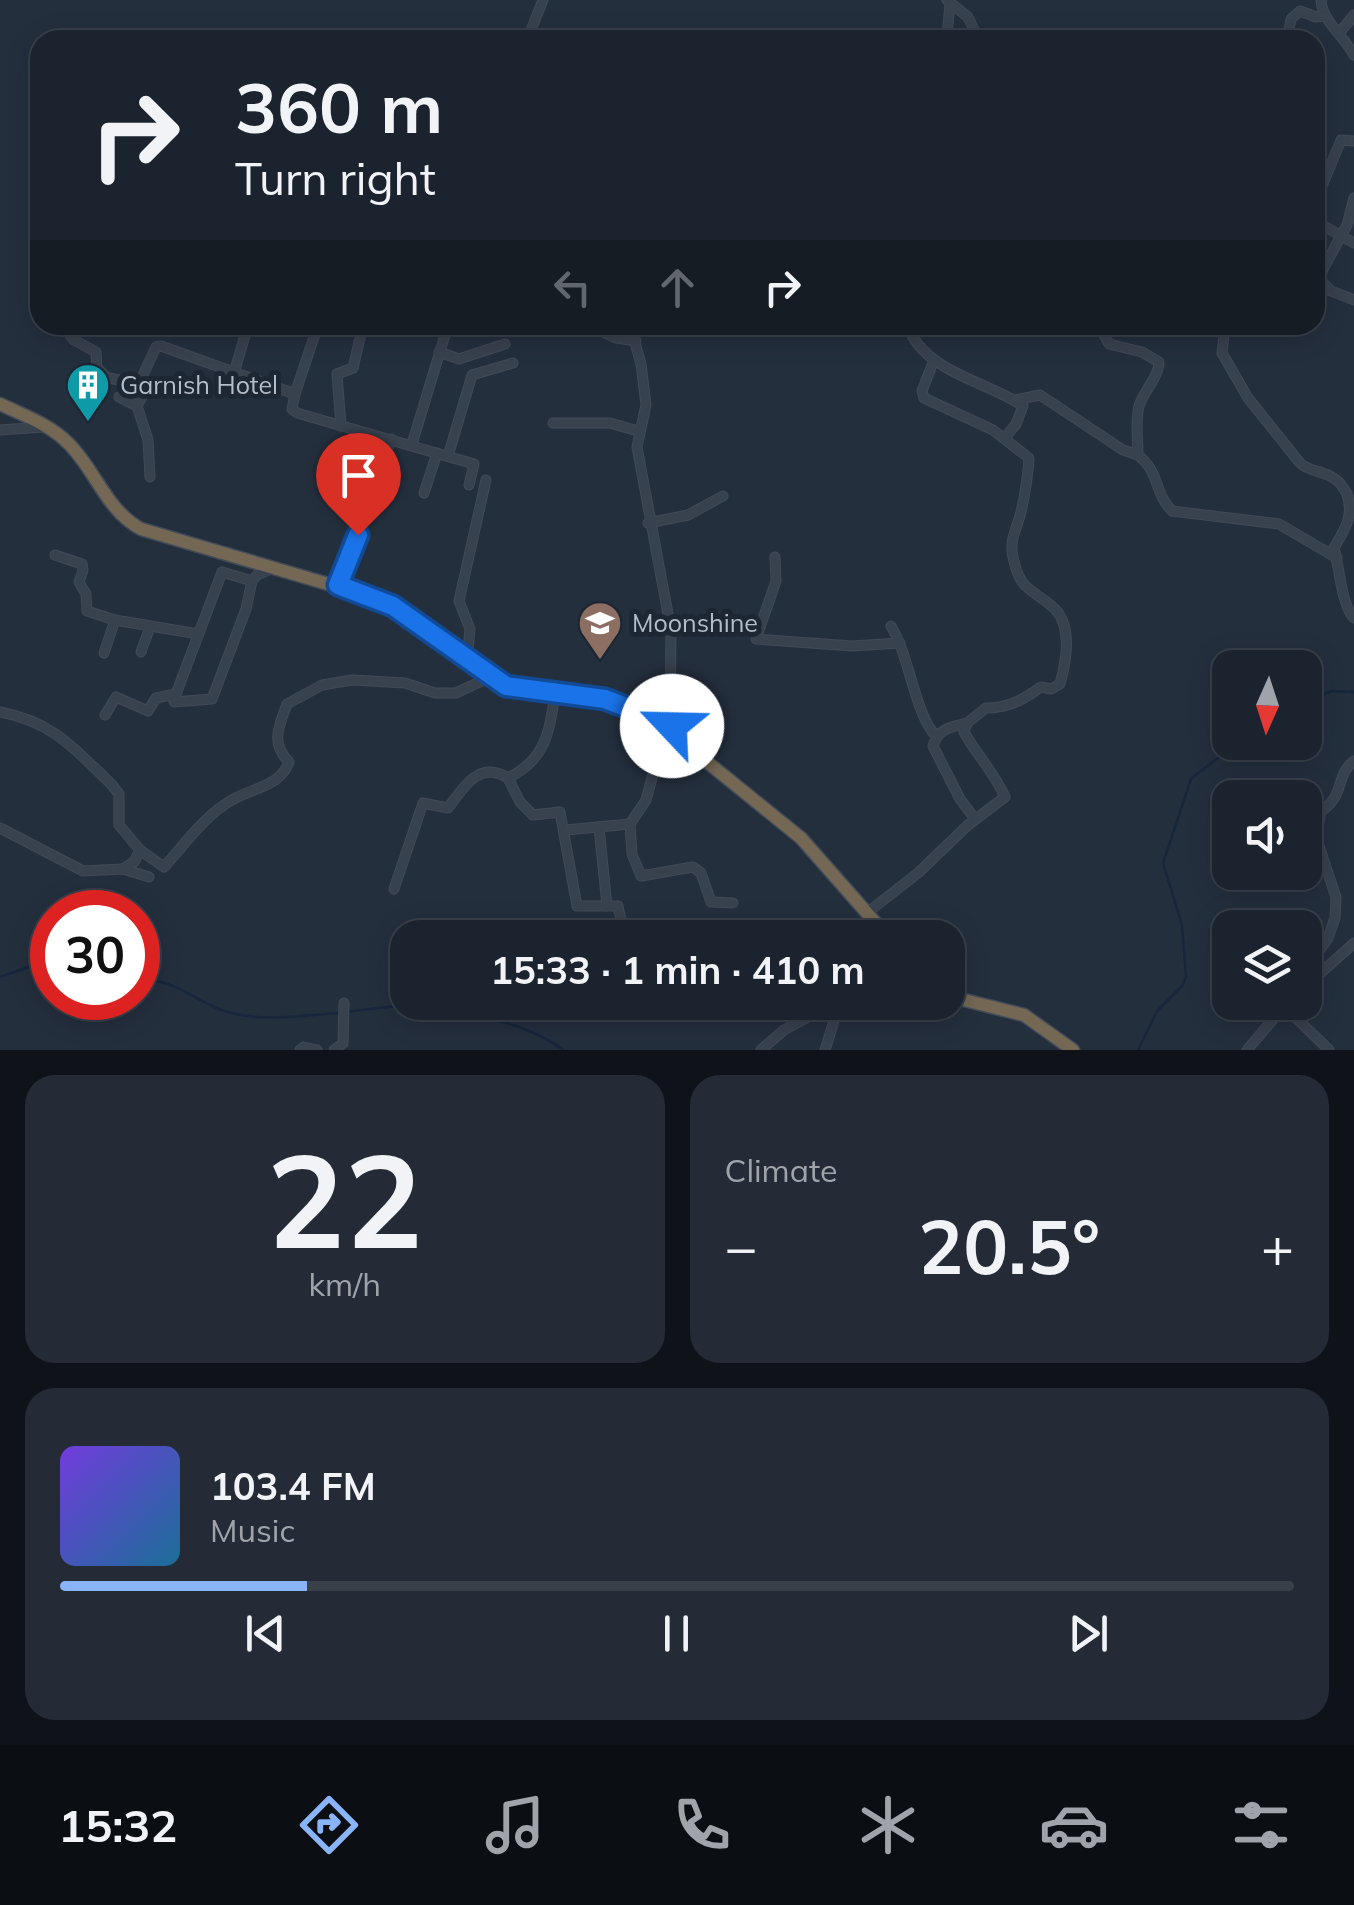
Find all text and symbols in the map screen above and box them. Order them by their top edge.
text: 360 m [235,63,443,151]
icon: right [70,70,200,200]
text: Turn right [235,150,436,206]
icon: left [545,260,600,315]
icon: ahead [650,260,705,315]
icon: right [755,260,810,315]
building icon: Garnish Hotel [65,362,111,423]
place label: Garnish Hotel [120,369,278,400]
pin [316,433,401,536]
icon: arrive [331,448,386,503]
school or university icon: Moonshine [577,600,623,661]
place label: Moonshine [632,607,758,638]
north arrow [1212,650,1322,760]
map controls [1212,650,1322,1020]
position arrow [620,674,724,778]
button: sound [1212,780,1322,890]
speed limit sign: 30 [30,890,160,1020]
button: layers [1212,910,1322,1020]
text: 15:33 · 1 min · 410 m [490,946,865,994]
text: 22 [267,1117,423,1281]
text: Climate [725,1150,837,1190]
text: 20.5° [918,1199,1100,1293]
text: − [725,1212,758,1281]
text: + [1261,1212,1294,1281]
text: km/h [309,1264,381,1304]
text: 103.4 FM [210,1462,376,1510]
text: Music [210,1510,295,1550]
icon: previous [238,1606,293,1661]
icon: pause [649,1606,704,1661]
icon: next [1061,1606,1116,1661]
icon: directions [294,1790,364,1860]
icon: music [480,1790,550,1860]
icon: phone [667,1790,737,1860]
icon: climate [853,1790,923,1860]
icon: car [1039,1790,1109,1860]
icon: filters [1226,1790,1296,1860]
text: 15:32 [58,1797,177,1853]

